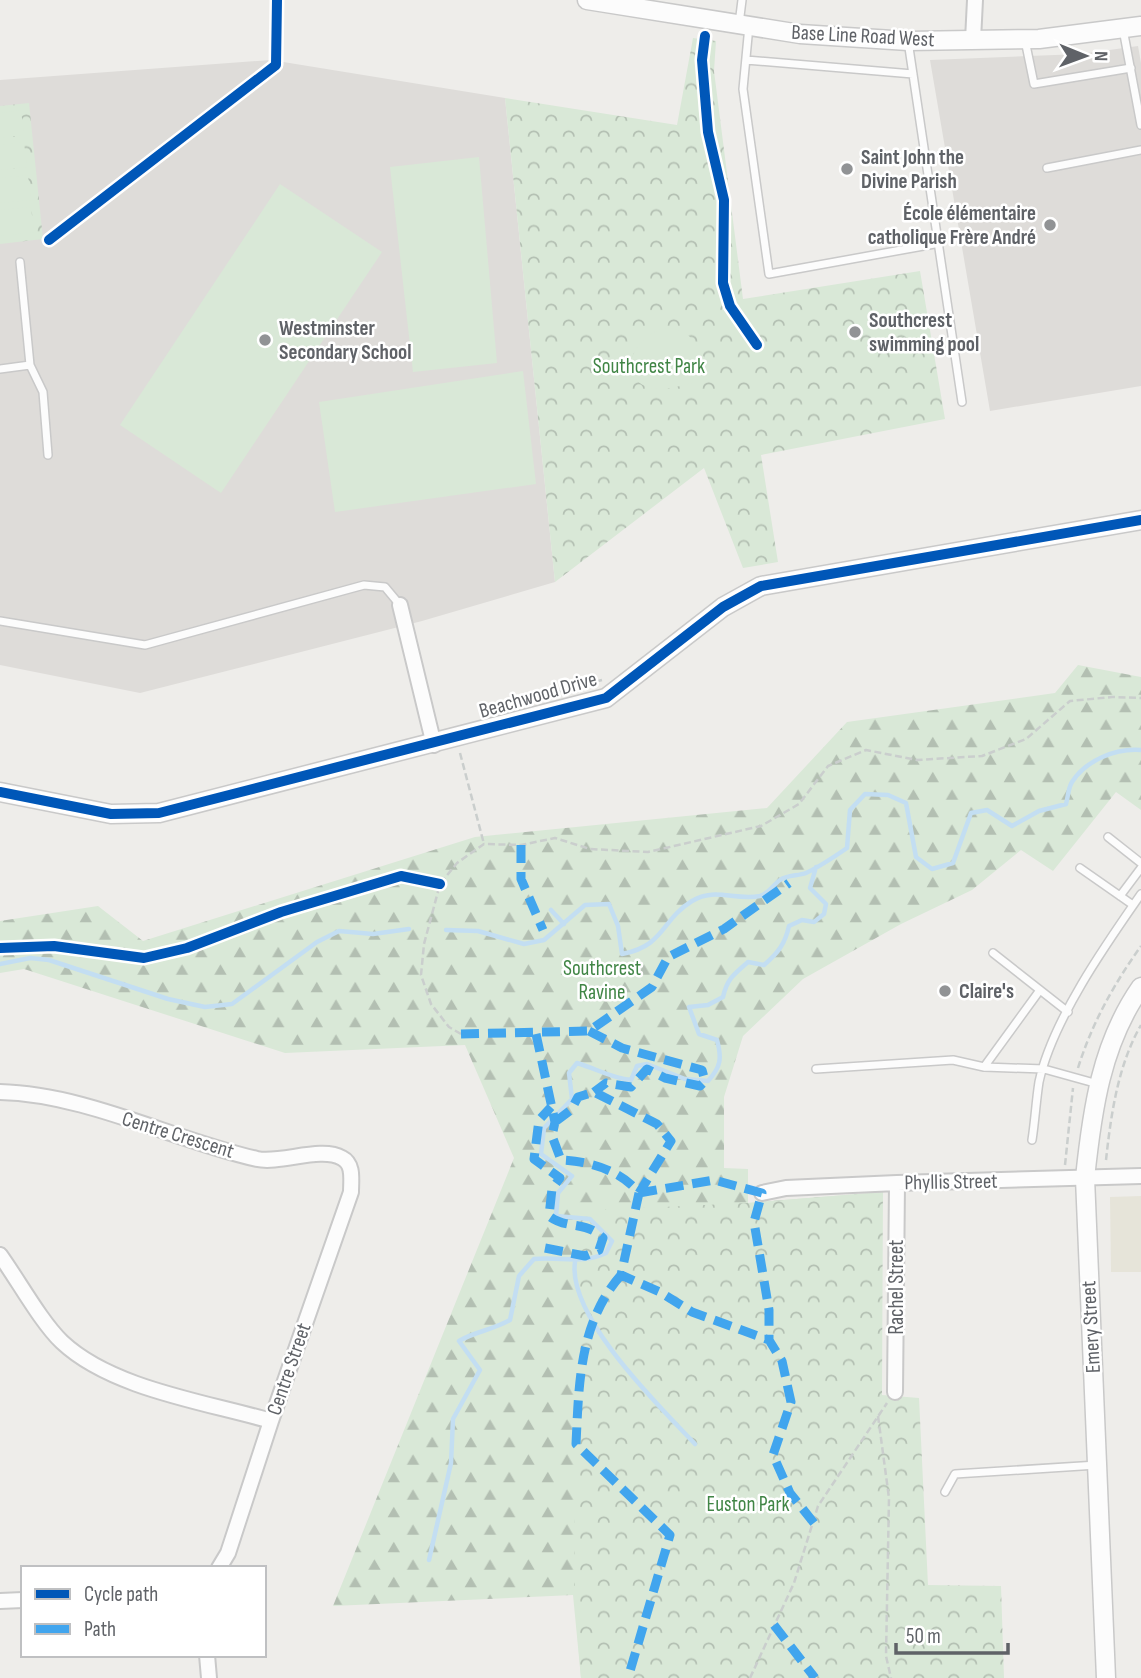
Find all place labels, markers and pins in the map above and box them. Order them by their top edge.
place label: Saint John the Divine Parish [861,145,964,194]
marker: Saint John the Divine Parish [839,161,855,177]
place label: École élémentaire catholique Frère André [868,201,1036,250]
marker: École élémentaire catholique Frère André [1042,217,1058,233]
place label: Southcrest swimming pool [869,308,979,357]
place label: Westminster Secondary School [279,316,411,365]
marker: Southcrest swimming pool [847,324,863,340]
marker: Westminster Secondary School [257,332,273,348]
place label: Claire's [959,979,1014,1004]
marker: Claire's [937,983,953,999]

